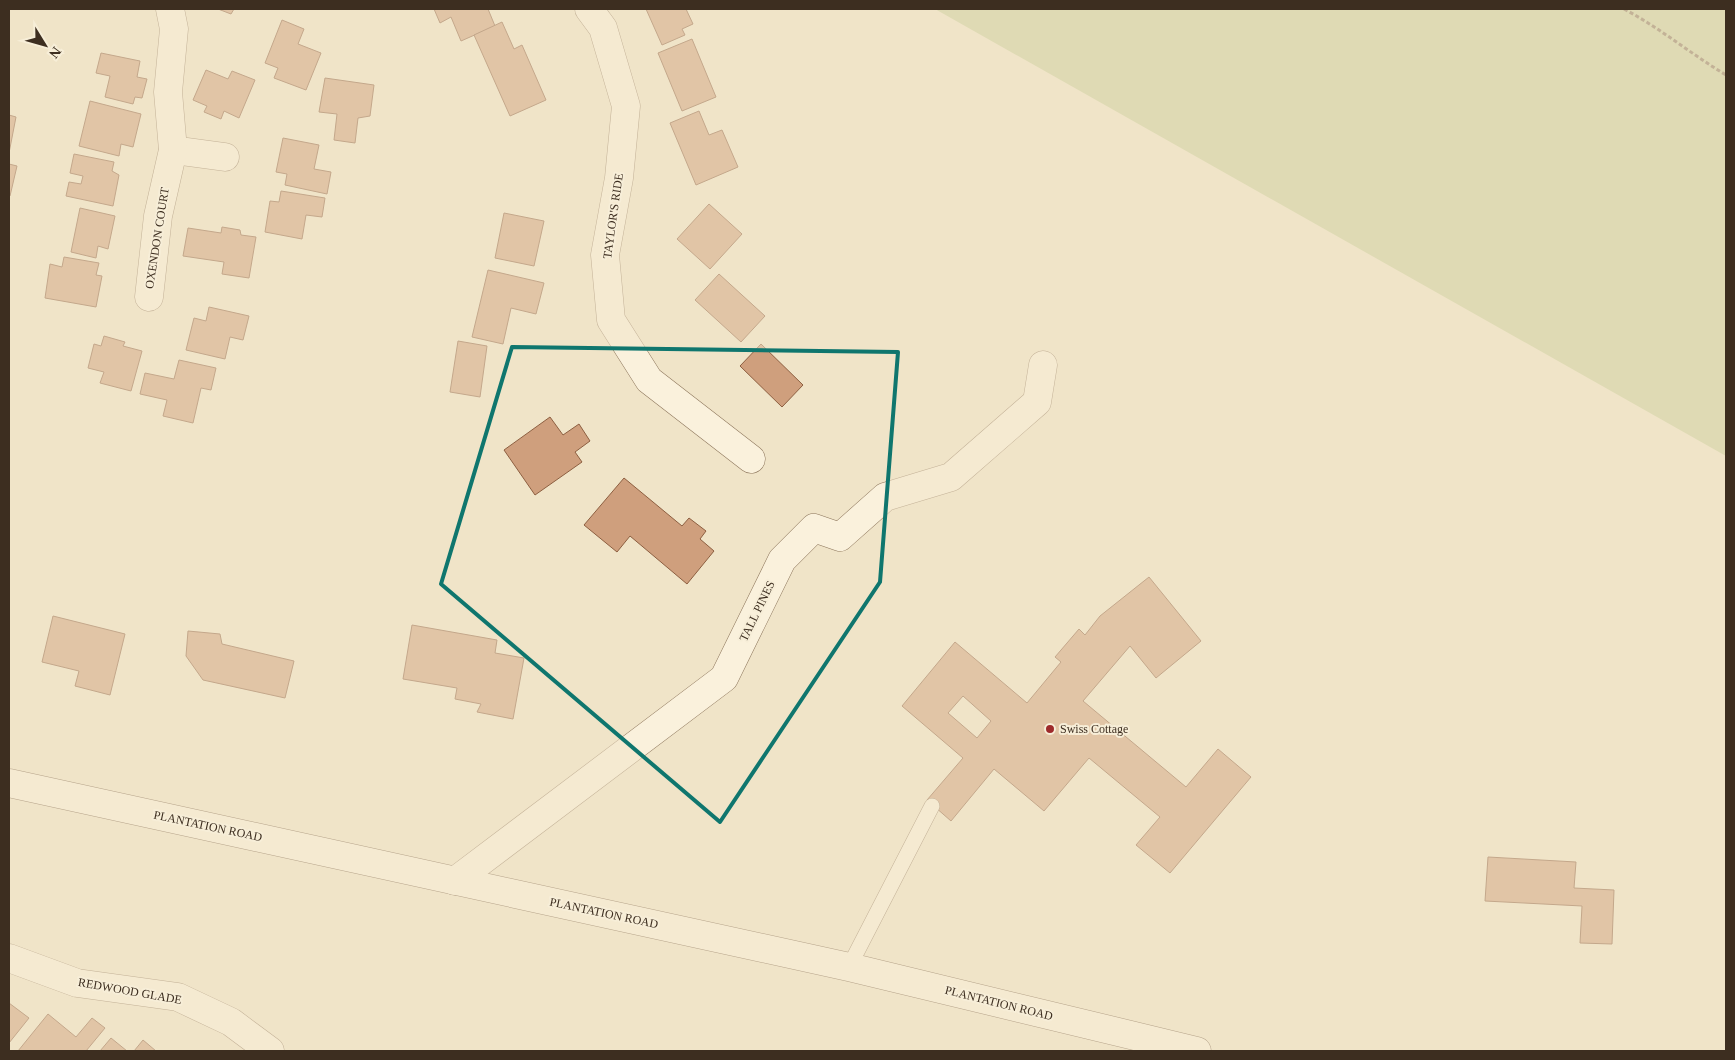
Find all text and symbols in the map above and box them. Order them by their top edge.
north arrow [20,20,70,70]
text: N [46,44,64,61]
street label: TAYLOR'S RIDE [600,172,626,260]
street label: OXENDON COURT [142,186,172,290]
street label: TALL PINES [736,578,778,644]
place label: Swiss Cottage [1060,722,1128,736]
marker: Swiss Cottage [1044,723,1056,735]
street label: PLANTATION ROAD [152,808,264,844]
street label: PLANTATION ROAD [548,895,660,931]
street label: REDWOOD GLADE [77,975,183,1007]
street label: PLANTATION ROAD [944,983,1055,1023]

